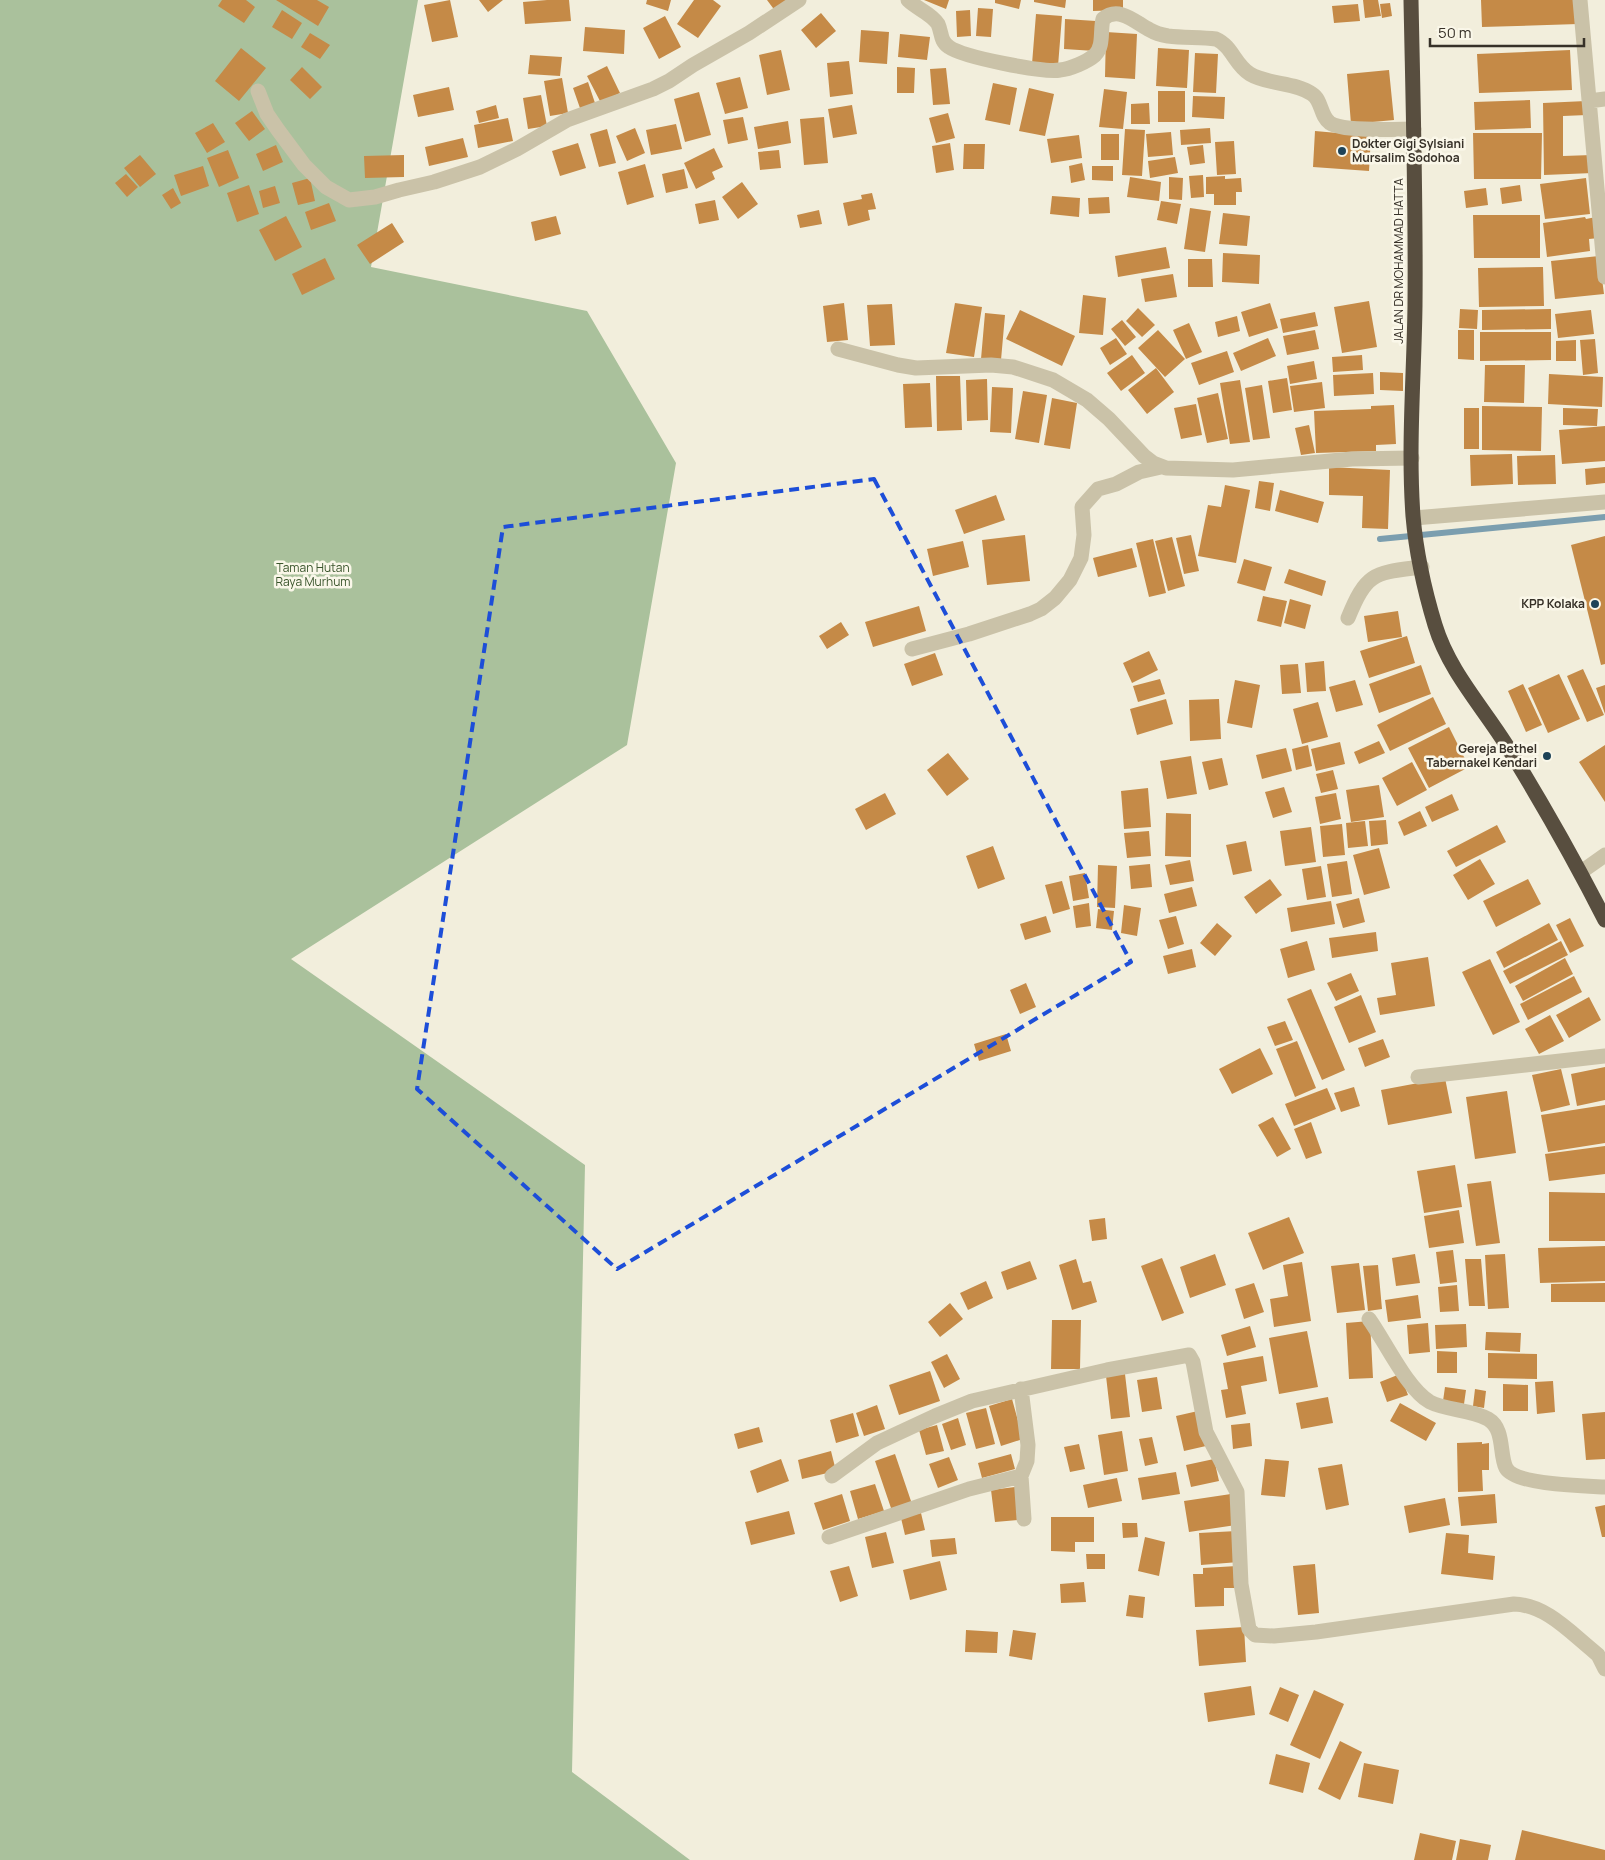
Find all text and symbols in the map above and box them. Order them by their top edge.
scale bar [1430,15,1584,47]
text: 50 m [1438,22,1472,43]
place label: Dokter Gigi Sylsiani Mursalim Sodohoa [1352,135,1464,166]
marker: Dokter Gigi Sylsiani Mursalim Sodohoa [1336,145,1348,157]
street label: JALAN DR MOHAMMAD HATTA [1390,178,1407,344]
park label: Taman Hutan Raya Murhum [275,559,351,590]
place label: KPP Kolaka [1521,595,1585,612]
marker: KPP Kolaka [1589,598,1601,610]
place label: Gereja Bethel Tabernakel Kendari [1426,740,1537,771]
marker: Gereja Bethel Tabernakel Kendari [1541,750,1553,762]

